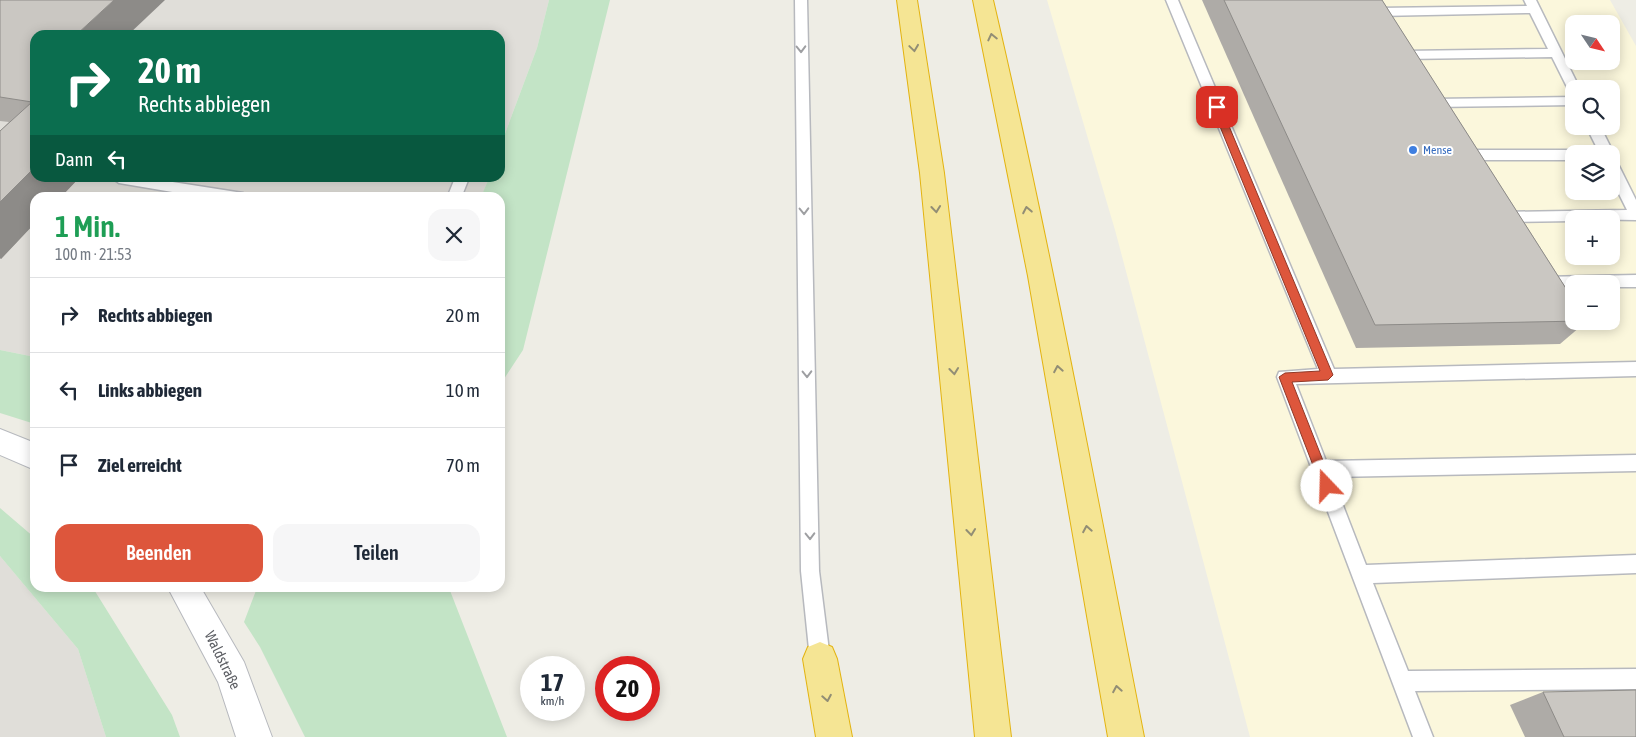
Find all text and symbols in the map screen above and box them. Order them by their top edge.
north arrow [1565,15,1620,70]
map controls [1565,15,1620,330]
one-way arrow [987,32,998,41]
one-way arrow [796,45,807,53]
one-way arrow [908,45,919,53]
icon: right [55,50,120,115]
text: 20 m [138,50,201,90]
button: search [1565,80,1620,135]
pin [1196,86,1238,128]
text: Rechts abbiegen [138,91,271,117]
icon: arrive [1203,93,1231,121]
place label: Mense [1423,143,1452,157]
marker: Mense [1407,144,1419,156]
icon: left [103,145,131,173]
button: layers [1565,145,1620,200]
text: Dann [55,148,93,170]
one-way arrow [930,205,941,213]
one-way arrow [1022,205,1033,214]
one-way arrow [799,208,809,215]
text: 1 Min. [55,209,120,243]
button: close [428,209,480,261]
button: + [1565,210,1620,265]
text: 100 m · 21:53 [55,245,132,263]
button: − [1565,275,1620,330]
icon: right [55,301,83,329]
text: Rechts abbiegen [98,304,213,326]
text: 20 m [446,304,480,326]
one-way arrow [1054,365,1064,374]
one-way arrow [948,367,959,375]
one-way arrow [802,370,812,378]
icon: left [55,376,83,404]
text: Links abbiegen [98,379,202,401]
text: 10 m [446,379,480,401]
icon: arrive [55,451,83,479]
text: Ziel erreicht [98,454,182,476]
text: 70 m [446,454,480,476]
position arrow [1300,459,1352,511]
button: Beenden [55,524,263,582]
button: Teilen [273,524,480,582]
one-way arrow [1083,525,1093,534]
one-way arrow [965,529,976,537]
one-way arrow [804,532,815,540]
street label: Waldstraße [202,628,245,692]
speed limit sign: 20 [595,656,660,721]
text: 17 [541,668,564,696]
one-way arrow [1112,685,1122,693]
text: km/h [541,694,564,708]
one-way arrow [821,694,831,703]

